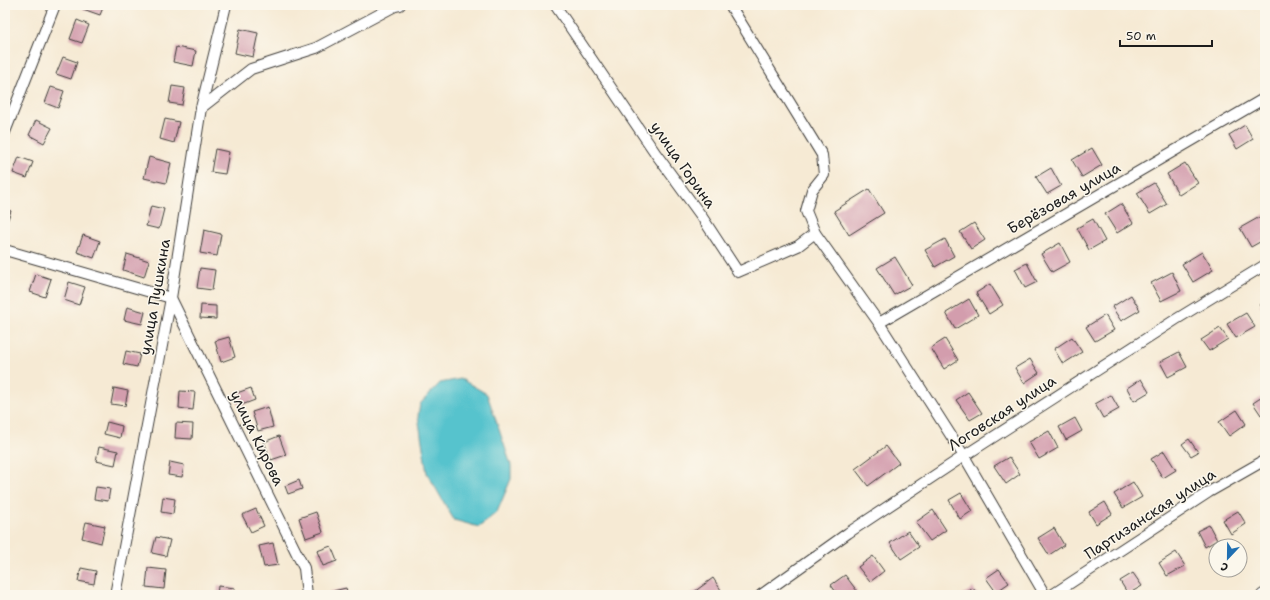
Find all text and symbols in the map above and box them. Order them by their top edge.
scale bar [1120,22,1212,48]
text: 50 m [1126,28,1156,44]
street label: улица Горина [646,118,721,213]
street label: Берёзовая улица [1004,157,1125,239]
street label: улица Пушкина [135,237,175,357]
street label: Логовская улица [944,370,1060,455]
street label: улица Кирова [225,387,289,490]
street label: Партизанская улица [1080,464,1220,564]
north arrow [1208,538,1248,578]
text: С [1218,558,1230,575]

